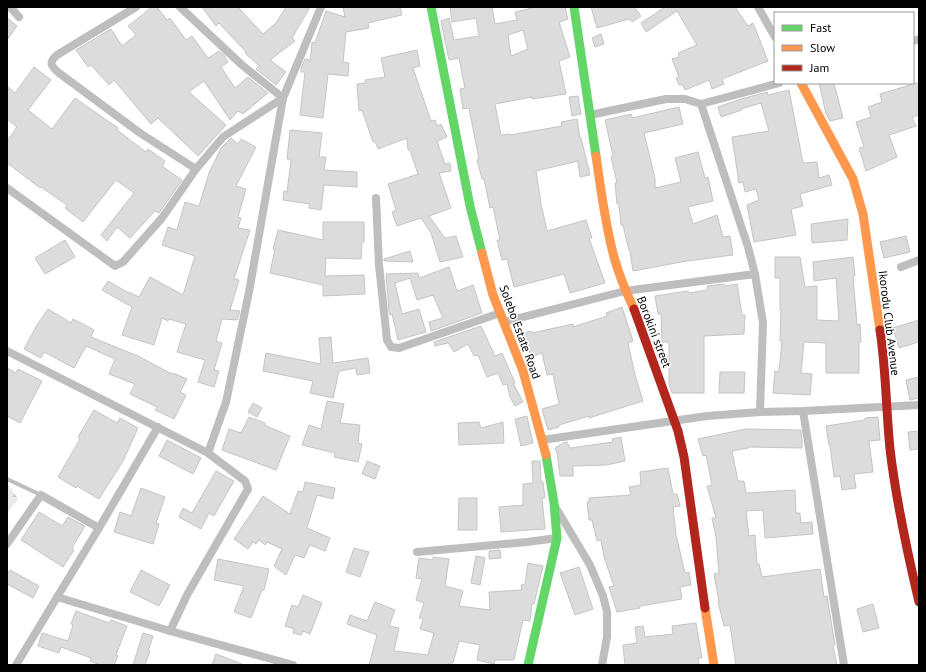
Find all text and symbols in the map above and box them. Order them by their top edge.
legend [774,12,914,84]
text: Fast [810,20,831,35]
text: Slow [810,40,835,55]
text: Jam [809,60,829,75]
street label: Ikorodu Club Avenue [876,270,903,376]
street label: Solebo Estate Road [497,283,544,381]
street label: Borokini street [634,294,675,370]

